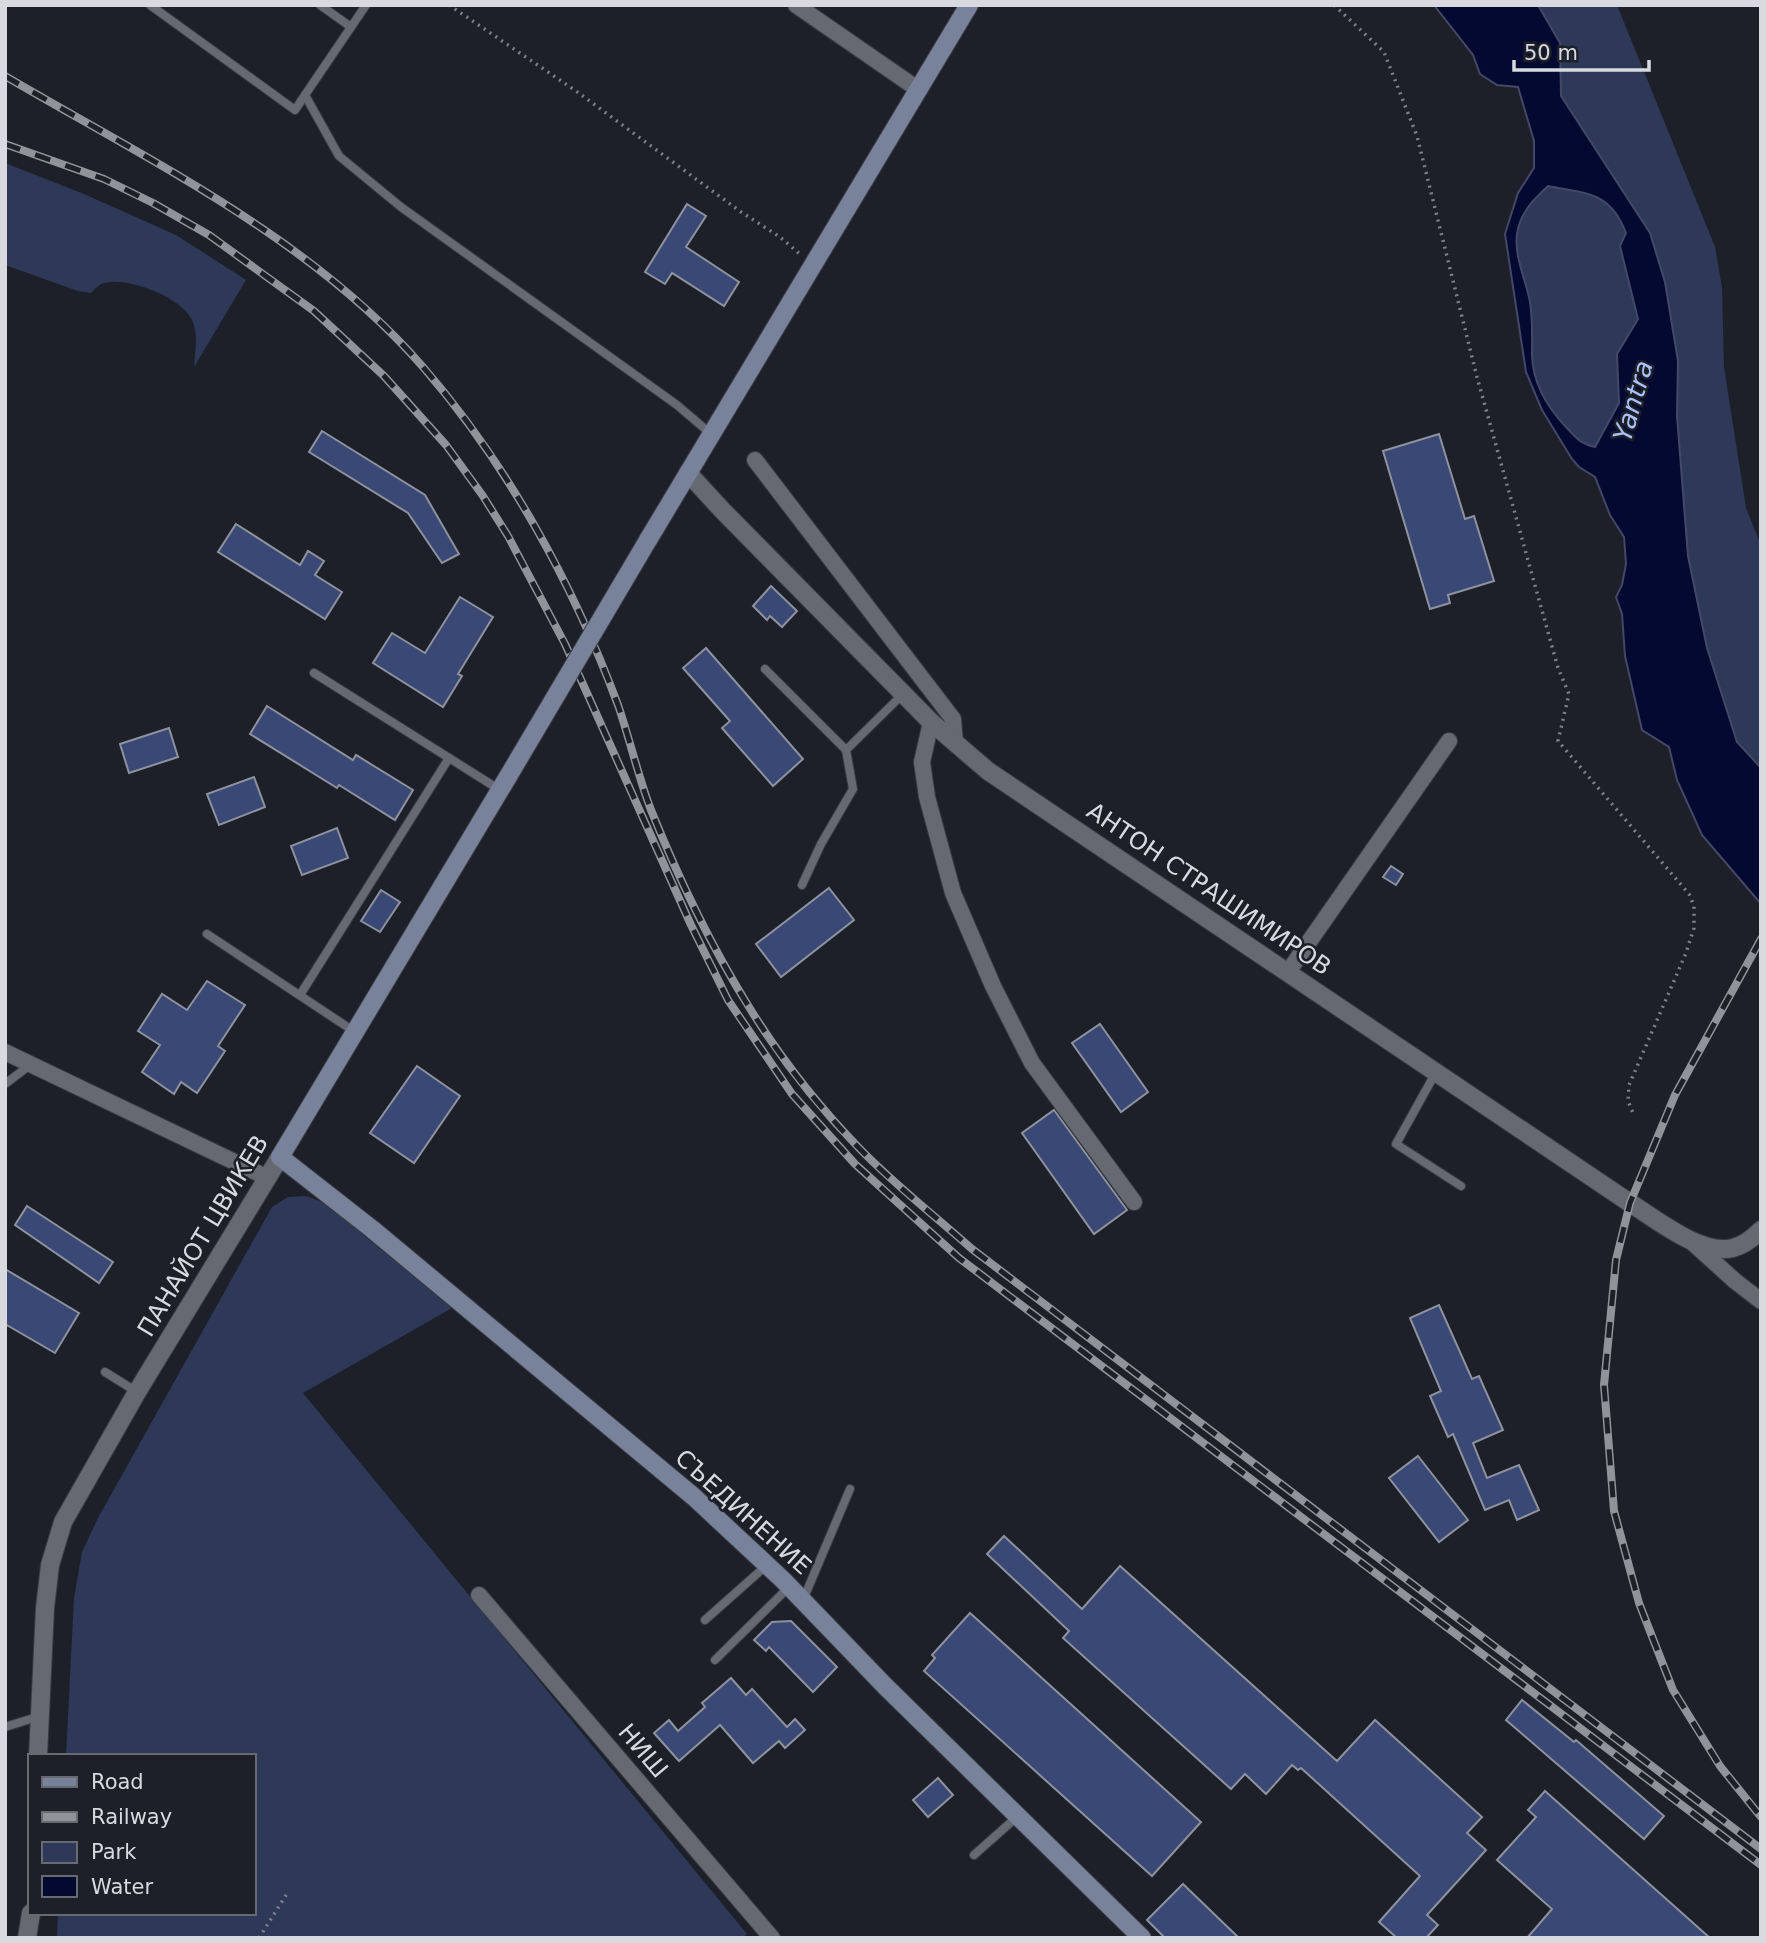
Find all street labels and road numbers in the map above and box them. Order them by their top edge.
street label: АНТОН СТРАШИМИРОВ [1082,797,1336,981]
street label: ПАНАЙОТ ЦВИКЕВ [131,1130,274,1342]
street label: СЪЕДИНЕНИЕ [669,1444,817,1580]
street label: НИШ [612,1718,674,1784]

